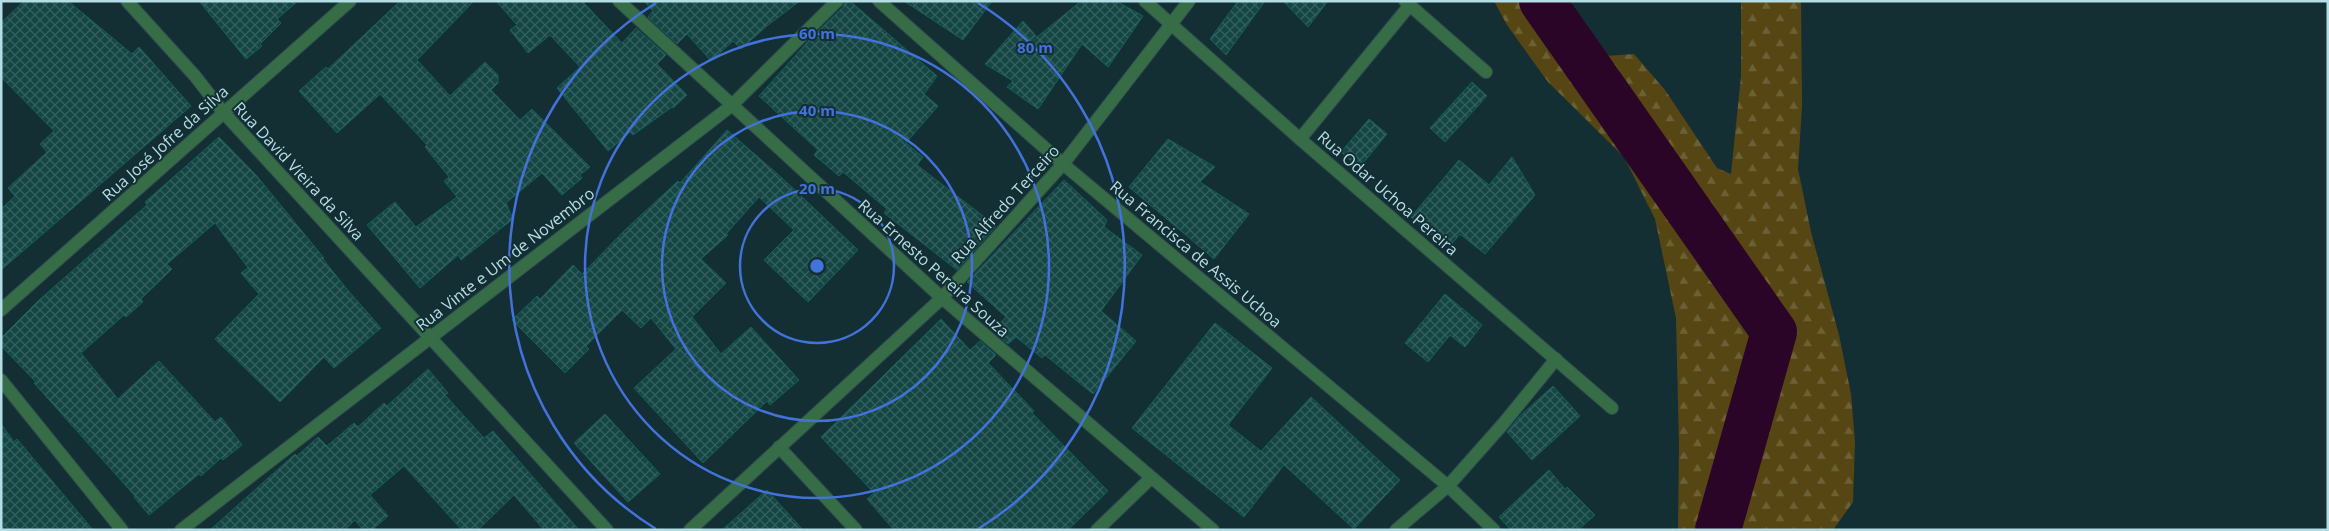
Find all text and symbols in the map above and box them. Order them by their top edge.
text: 60 m [799,23,835,43]
text: 80 m [1017,37,1053,57]
street label: Rua José Jofre da Silva [97,80,233,206]
street label: Rua David Vieira da Silva [229,97,369,245]
text: 40 m [799,100,835,120]
street label: Rua Odar Uchoa Pereira [1313,126,1463,260]
street label: Rua Alfredo Terceiro [946,140,1064,268]
street label: Rua Francisca de Assis Uchoa [1105,175,1287,333]
text: 20 m [799,178,835,198]
street label: Rua Vinte e Um de Novembro [411,182,599,336]
street label: Rua Ernesto Pereira Souza [854,194,1014,342]
centre of rings [808,257,826,275]

